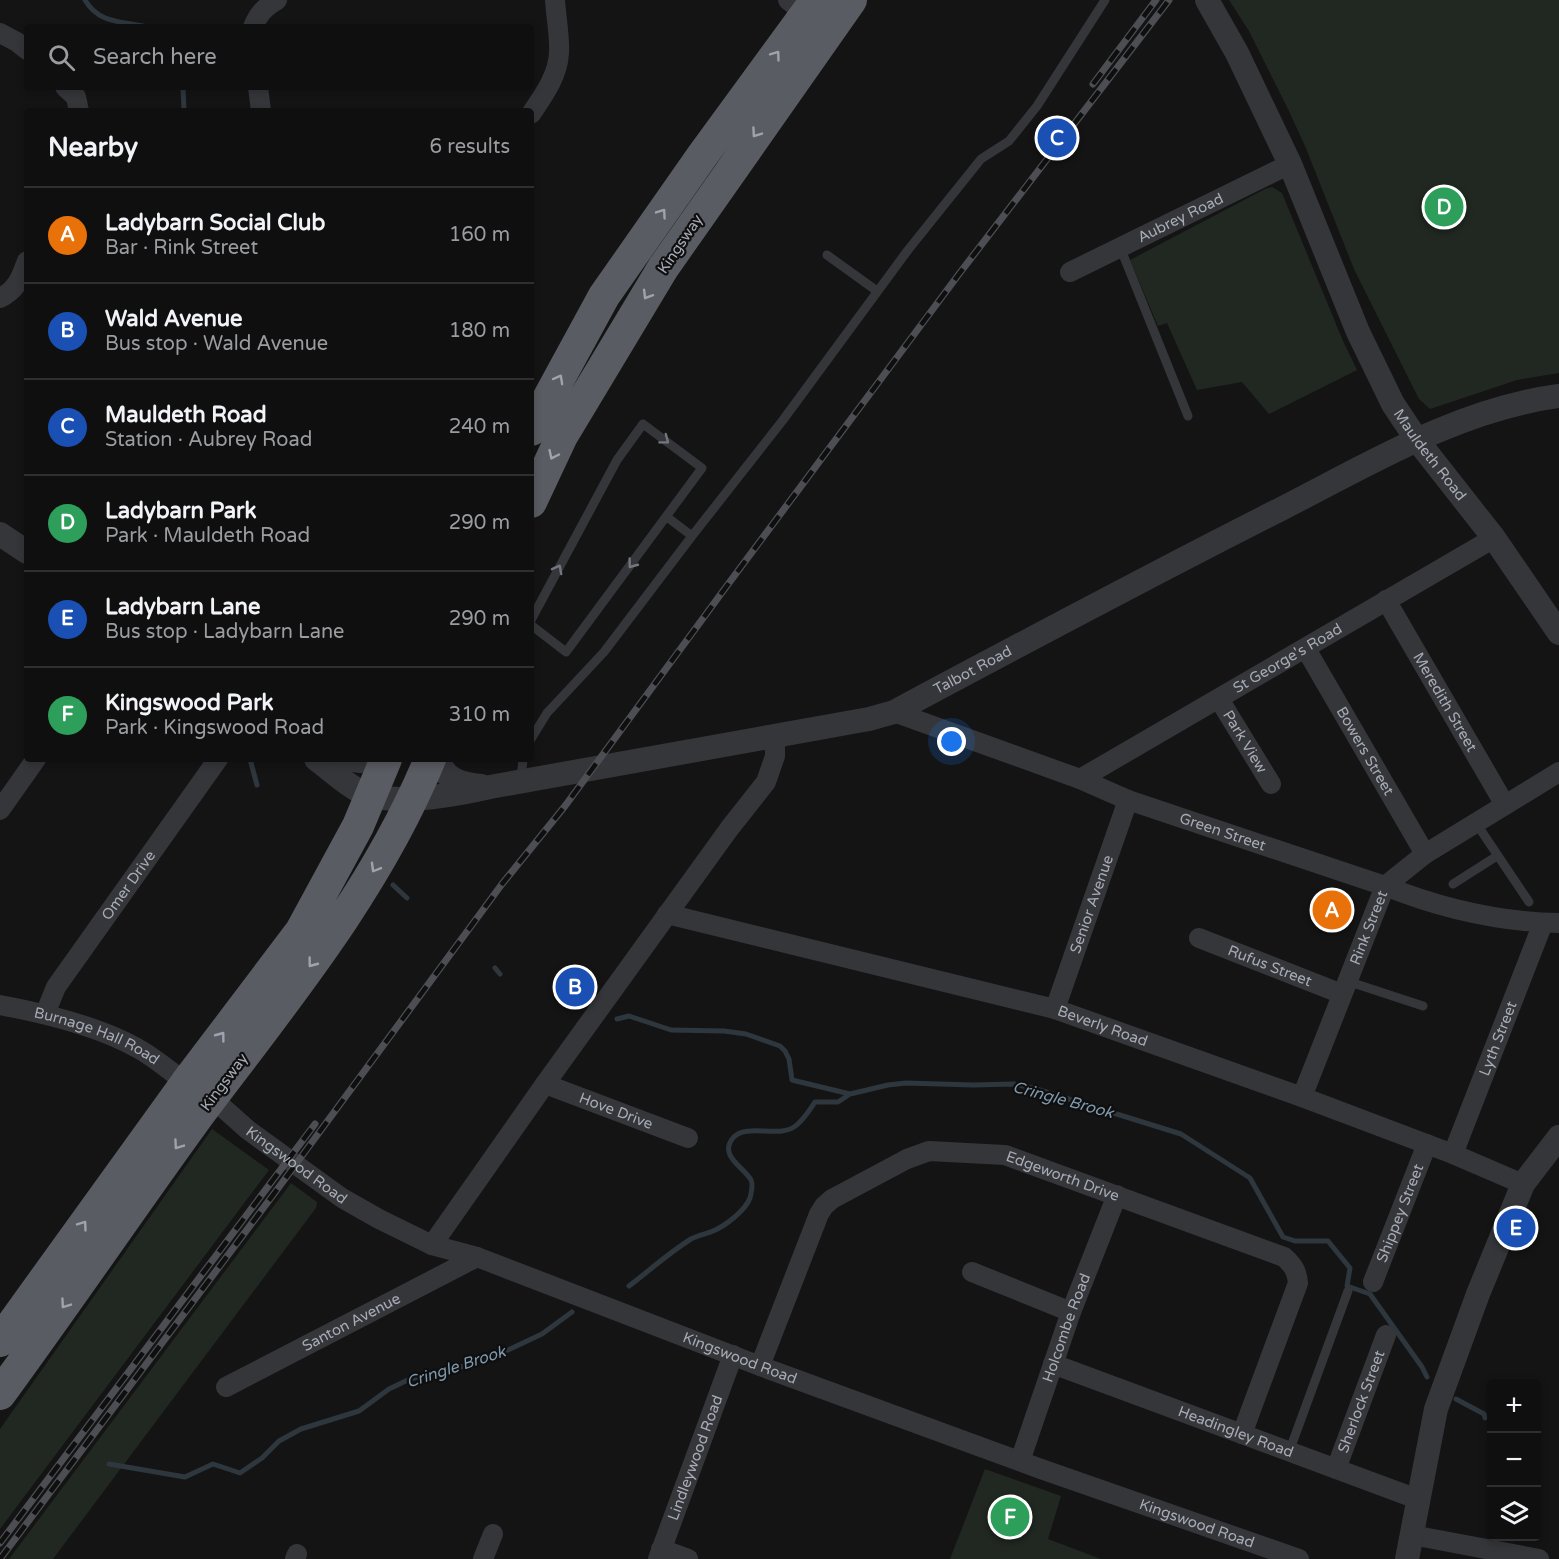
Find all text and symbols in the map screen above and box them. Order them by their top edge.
search box [24,24,534,90]
icon: search [45,41,78,74]
text: Search here [93,44,217,70]
one-way arrow [769,51,780,62]
pin: C [1038,116,1076,160]
one-way arrow [752,127,763,138]
text: Nearby [48,132,138,163]
text: 6 results [430,135,510,159]
pin: D [1424,184,1464,230]
street label: Aubrey Road [1135,189,1226,246]
one-way arrow [655,209,666,220]
text: Ladybarn Social Club [105,210,325,236]
street label: Kingsway [654,211,706,277]
text: A [60,223,75,247]
text: 160 m [449,223,510,247]
text: Bar · Rink Street [105,236,258,260]
one-way arrow [642,289,654,299]
text: Wald Avenue [105,306,243,332]
text: B [61,319,74,343]
text: 180 m [449,319,510,343]
text: Bus stop · Wald Avenue [105,332,328,356]
one-way arrow [552,374,563,385]
text: Mauldeth Road [105,402,267,428]
street label: Mauldeth Road [1390,405,1470,504]
text: C [61,415,74,439]
text: 240 m [449,415,510,439]
text: Station · Aubrey Road [105,428,312,452]
one-way arrow [658,433,669,444]
one-way arrow [548,449,560,460]
text: Ladybarn Park [105,498,257,524]
text: D [60,511,75,535]
text: 290 m [449,511,510,535]
text: Park · Mauldeth Road [105,524,310,548]
one-way arrow [628,557,639,568]
one-way arrow [551,564,562,575]
text: Ladybarn Lane [105,594,260,620]
text: E [61,607,74,631]
text: 290 m [449,607,510,631]
street label: St George's Road [1230,619,1345,697]
text: Bus stop · Ladybarn Lane [105,620,344,644]
street label: Talbot Road [931,642,1015,698]
street label: Meredith Street [1409,649,1481,755]
text: Kingswood Park [105,690,274,716]
text: F [61,703,74,727]
text: 310 m [449,703,510,727]
street label: Bowers Street [1333,704,1398,799]
street label: Park View [1219,707,1271,776]
text: Park · Kingswood Road [105,716,324,740]
your location [937,727,966,756]
street label: Green Street [1177,809,1268,855]
street label: Omer Drive [98,847,159,923]
street label: Senior Avenue [1066,853,1117,956]
one-way arrow [371,862,383,872]
pin: A [1312,888,1352,932]
street label: Rink Street [1346,888,1391,967]
street label: Rufus Street [1225,941,1315,990]
one-way arrow [309,957,320,968]
pin: B [556,964,594,1010]
street label: Lyth Street [1475,998,1521,1078]
street label: Beverly Road [1055,1002,1150,1050]
street label: Burnage Hall Road [32,1003,163,1069]
one-way arrow [214,1032,225,1043]
street label: Kingsway [196,1050,252,1114]
water label: Cringle Brook [1011,1077,1117,1123]
street label: Hove Drive [577,1089,655,1133]
street label: Kingswood Road [242,1122,351,1208]
one-way arrow [174,1139,185,1150]
street label: Edgeworth Drive [1004,1147,1122,1205]
street label: Shippey Street [1373,1161,1427,1265]
pin: E [1496,1206,1536,1250]
one-way arrow [76,1221,87,1232]
street label: Holcombe Road [1039,1271,1094,1385]
street label: Santon Avenue [299,1289,403,1355]
one-way arrow [61,1298,72,1309]
street label: Kingswood Road [680,1328,799,1388]
water label: Cringle Brook [404,1341,509,1392]
street label: Sherlock Street [1334,1347,1389,1455]
map controls [1487,1379,1541,1541]
button: + [1487,1379,1541,1433]
street label: Lindleywood Road [664,1392,727,1523]
street label: Headingley Road [1176,1402,1296,1461]
button: − [1487,1433,1541,1487]
button: layers [1487,1487,1541,1541]
pin: F [990,1494,1030,1540]
street label: Kingswood Road [1137,1495,1257,1552]

